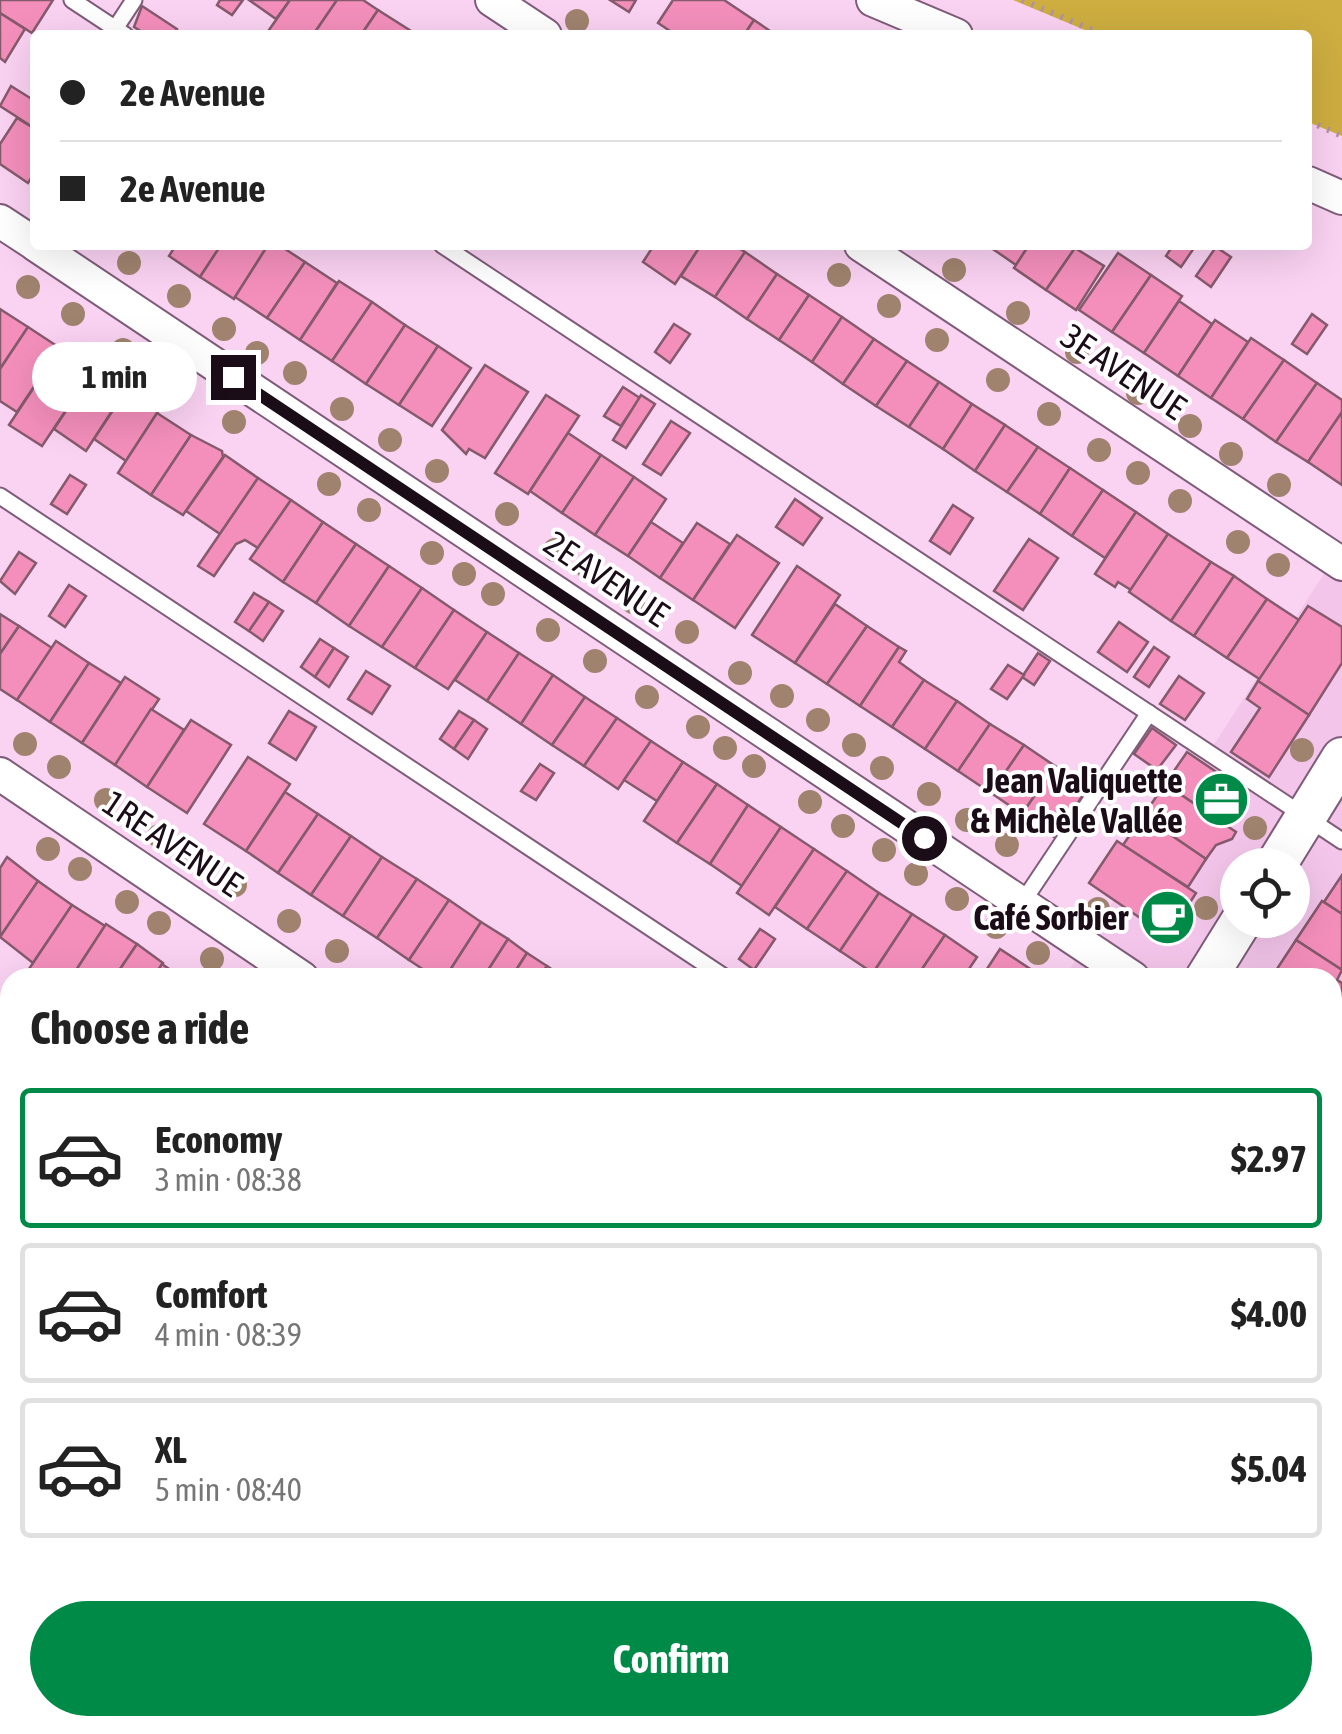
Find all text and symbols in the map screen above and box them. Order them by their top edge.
text: 2e Avenue [120,71,266,114]
text: 2e Avenue [120,167,266,210]
street label: 3E AVENUE [1054,315,1194,427]
callout: 1 min [33,342,198,412]
route end [211,355,256,400]
text: 1 min [82,358,147,395]
street label: 2E AVENUE [537,522,677,634]
place label: Jean Valiquette & Michèle Vallée [971,760,1183,840]
office icon: Jean Valiquette & Michèle Vallée [1192,770,1252,830]
street label: 1RE AVENUE [96,782,250,904]
route start [902,816,947,861]
map controls [1220,848,1310,938]
button: locate [1220,848,1310,938]
cafe icon: Café Sorbier [1137,887,1197,947]
place label: Café Sorbier [973,897,1129,937]
text: Choose a ride [30,1002,249,1054]
icon: car [35,1113,125,1203]
text: Economy [155,1118,282,1161]
text: $2.97 [1231,1137,1307,1180]
text: 3 min · 08:38 [155,1161,302,1198]
icon: car [35,1268,125,1358]
text: Comfort [155,1273,267,1316]
text: $4.00 [1231,1292,1307,1335]
text: 4 min · 08:39 [155,1316,302,1353]
icon: car [35,1423,125,1513]
text: XL [155,1428,187,1471]
text: $5.04 [1231,1447,1307,1490]
text: 5 min · 08:40 [155,1471,302,1508]
button: Confirm [30,1601,1312,1716]

